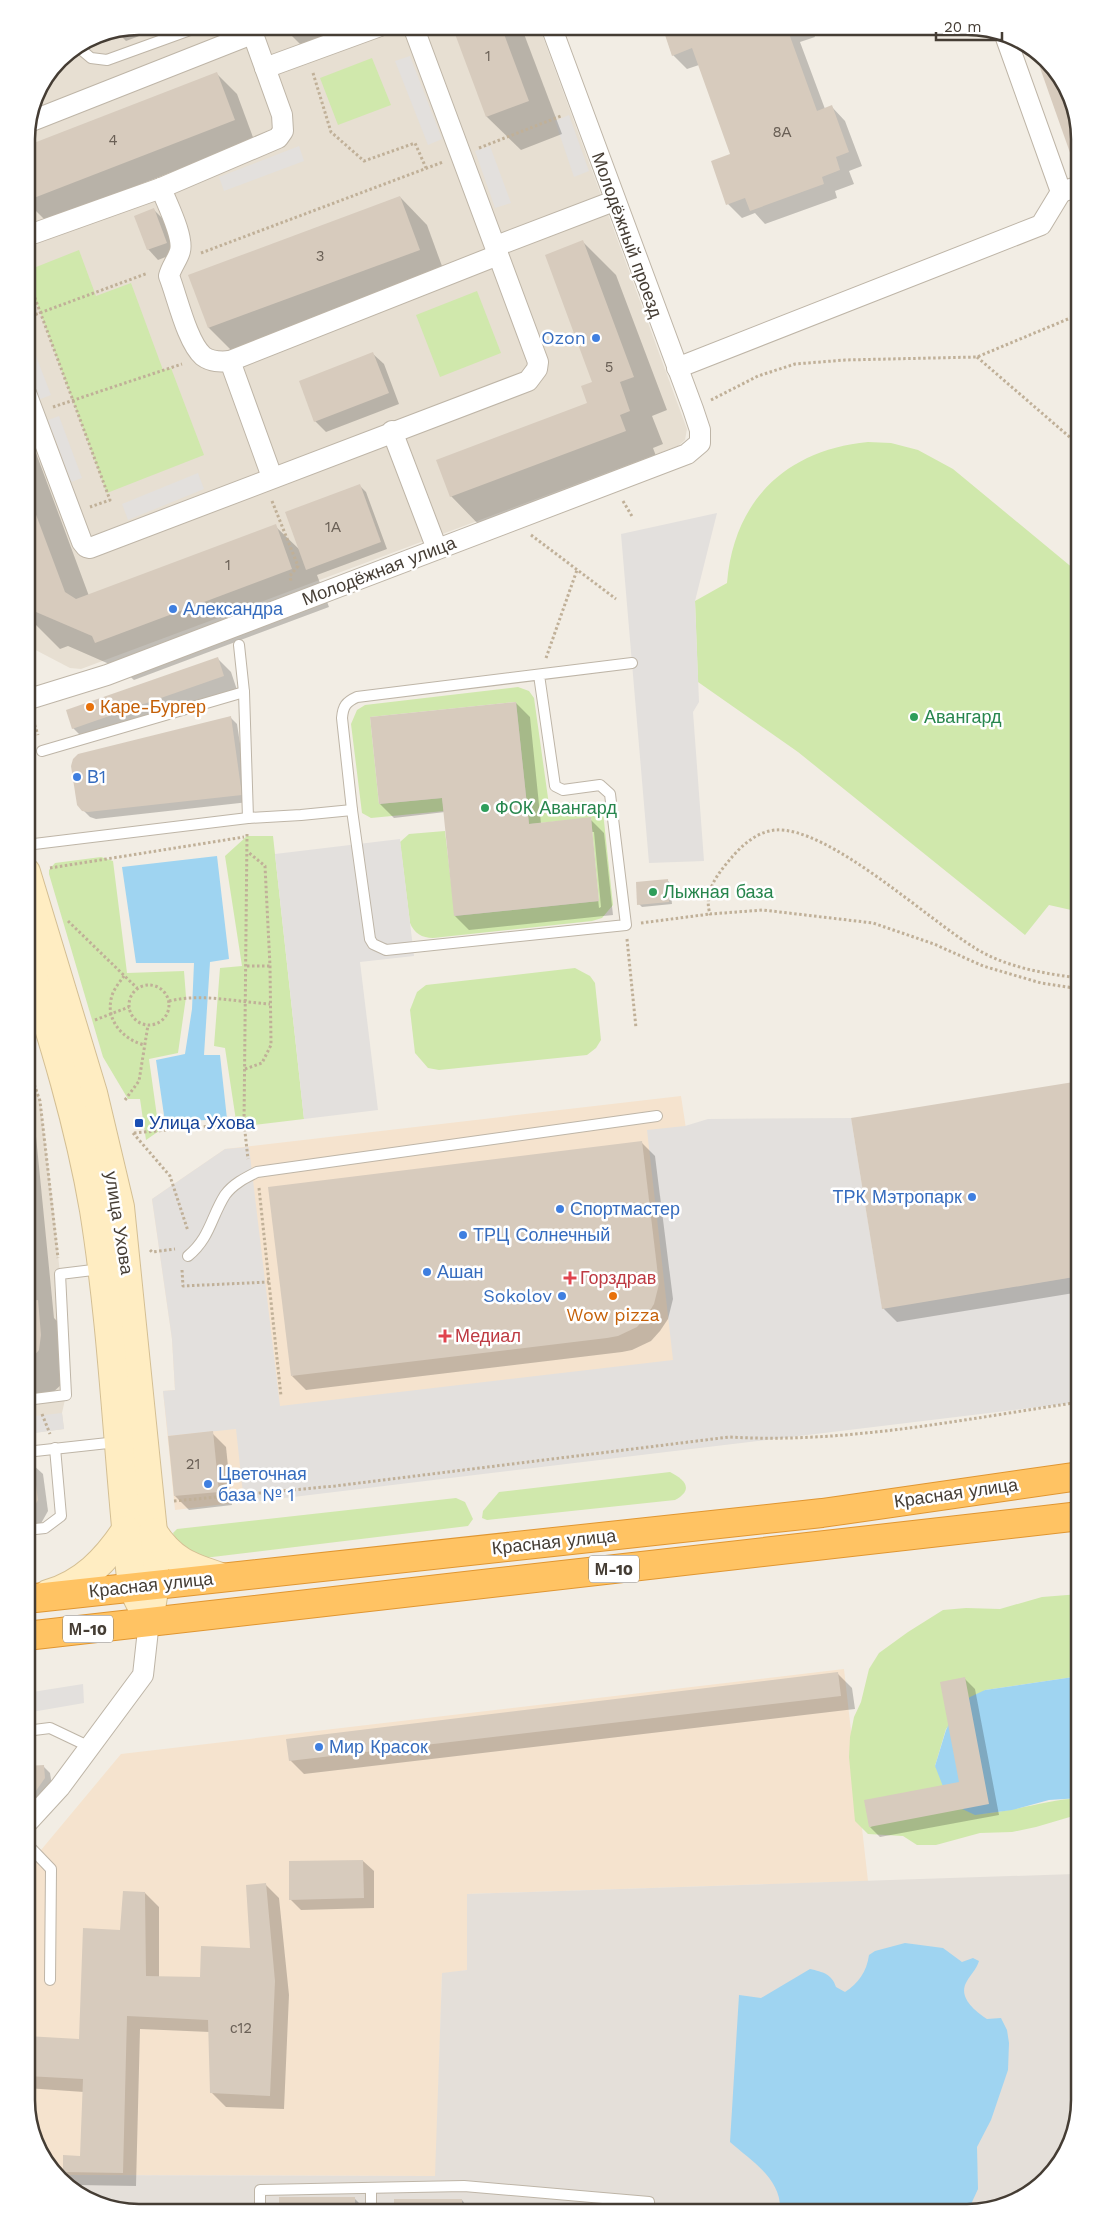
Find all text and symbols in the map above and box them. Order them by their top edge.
scale bar [936,10,1002,42]
text: 20 m [944,18,982,36]
house number: 1 [485,47,491,65]
house number: 8А [772,123,792,141]
house number: 4 [108,131,118,149]
street label: Молодёжный проезд [588,149,667,321]
house number: 3 [316,247,324,265]
place label: Ozon [541,327,586,348]
marker: Ozon [590,332,602,344]
house number: 5 [605,358,613,376]
house number: 1А [325,518,341,536]
street label: Молодёжная улица [299,531,460,610]
house number: 1 [225,556,231,574]
place label: Александра [183,598,284,619]
marker: Александра [167,603,179,615]
place label: Каре-Бургер [100,696,206,717]
marker: Каре-Бургер [84,701,96,713]
place label: Авангард [924,706,1002,727]
marker: Авангард [908,711,920,723]
place label: В1 [87,766,106,787]
marker: В1 [71,771,83,783]
place label: ФОК Авангард [495,797,617,818]
marker: ФОК Авангард [479,802,491,814]
place label: Лыжная база [663,881,775,902]
marker: Лыжная база [647,886,659,898]
place label: Улица Ухова [149,1112,256,1133]
marker: Улица Ухова [133,1117,145,1129]
street label: улица Ухова [101,1170,138,1277]
place label: ТРК Мэтропарк [832,1186,962,1207]
marker: ТРК Мэтропарк [966,1191,978,1203]
place label: Спортмастер [570,1198,680,1219]
marker: Спортмастер [554,1203,566,1215]
place label: ТРЦ Солнечный [473,1224,610,1245]
marker: ТРЦ Солнечный [457,1229,469,1241]
place label: Ашан [437,1261,483,1282]
marker: Ашан [421,1266,433,1278]
place label: Горздрав [580,1267,656,1288]
marker: Горздрав [564,1272,576,1284]
place label: Sokolov [483,1285,553,1306]
marker: Sokolov [556,1290,568,1302]
marker: Wow pizza [607,1290,619,1302]
place label: Wow pizza [566,1304,660,1325]
place label: Медиал [455,1325,521,1346]
marker: Медиал [439,1330,451,1342]
house number: 21 [186,1455,200,1473]
place label: Цветочная база № 1 [218,1463,307,1505]
street label: Красная улица [893,1473,1020,1512]
marker: Цветочная база № 1 [202,1478,214,1490]
street label: Красная улица [491,1524,618,1558]
road number: М-10 [589,1556,639,1582]
street label: Красная улица [88,1567,215,1601]
road number: М-10 [63,1616,113,1642]
place label: Мир Красок [329,1736,428,1757]
marker: Мир Красок [313,1741,325,1753]
house number: с12 [230,2019,252,2037]

